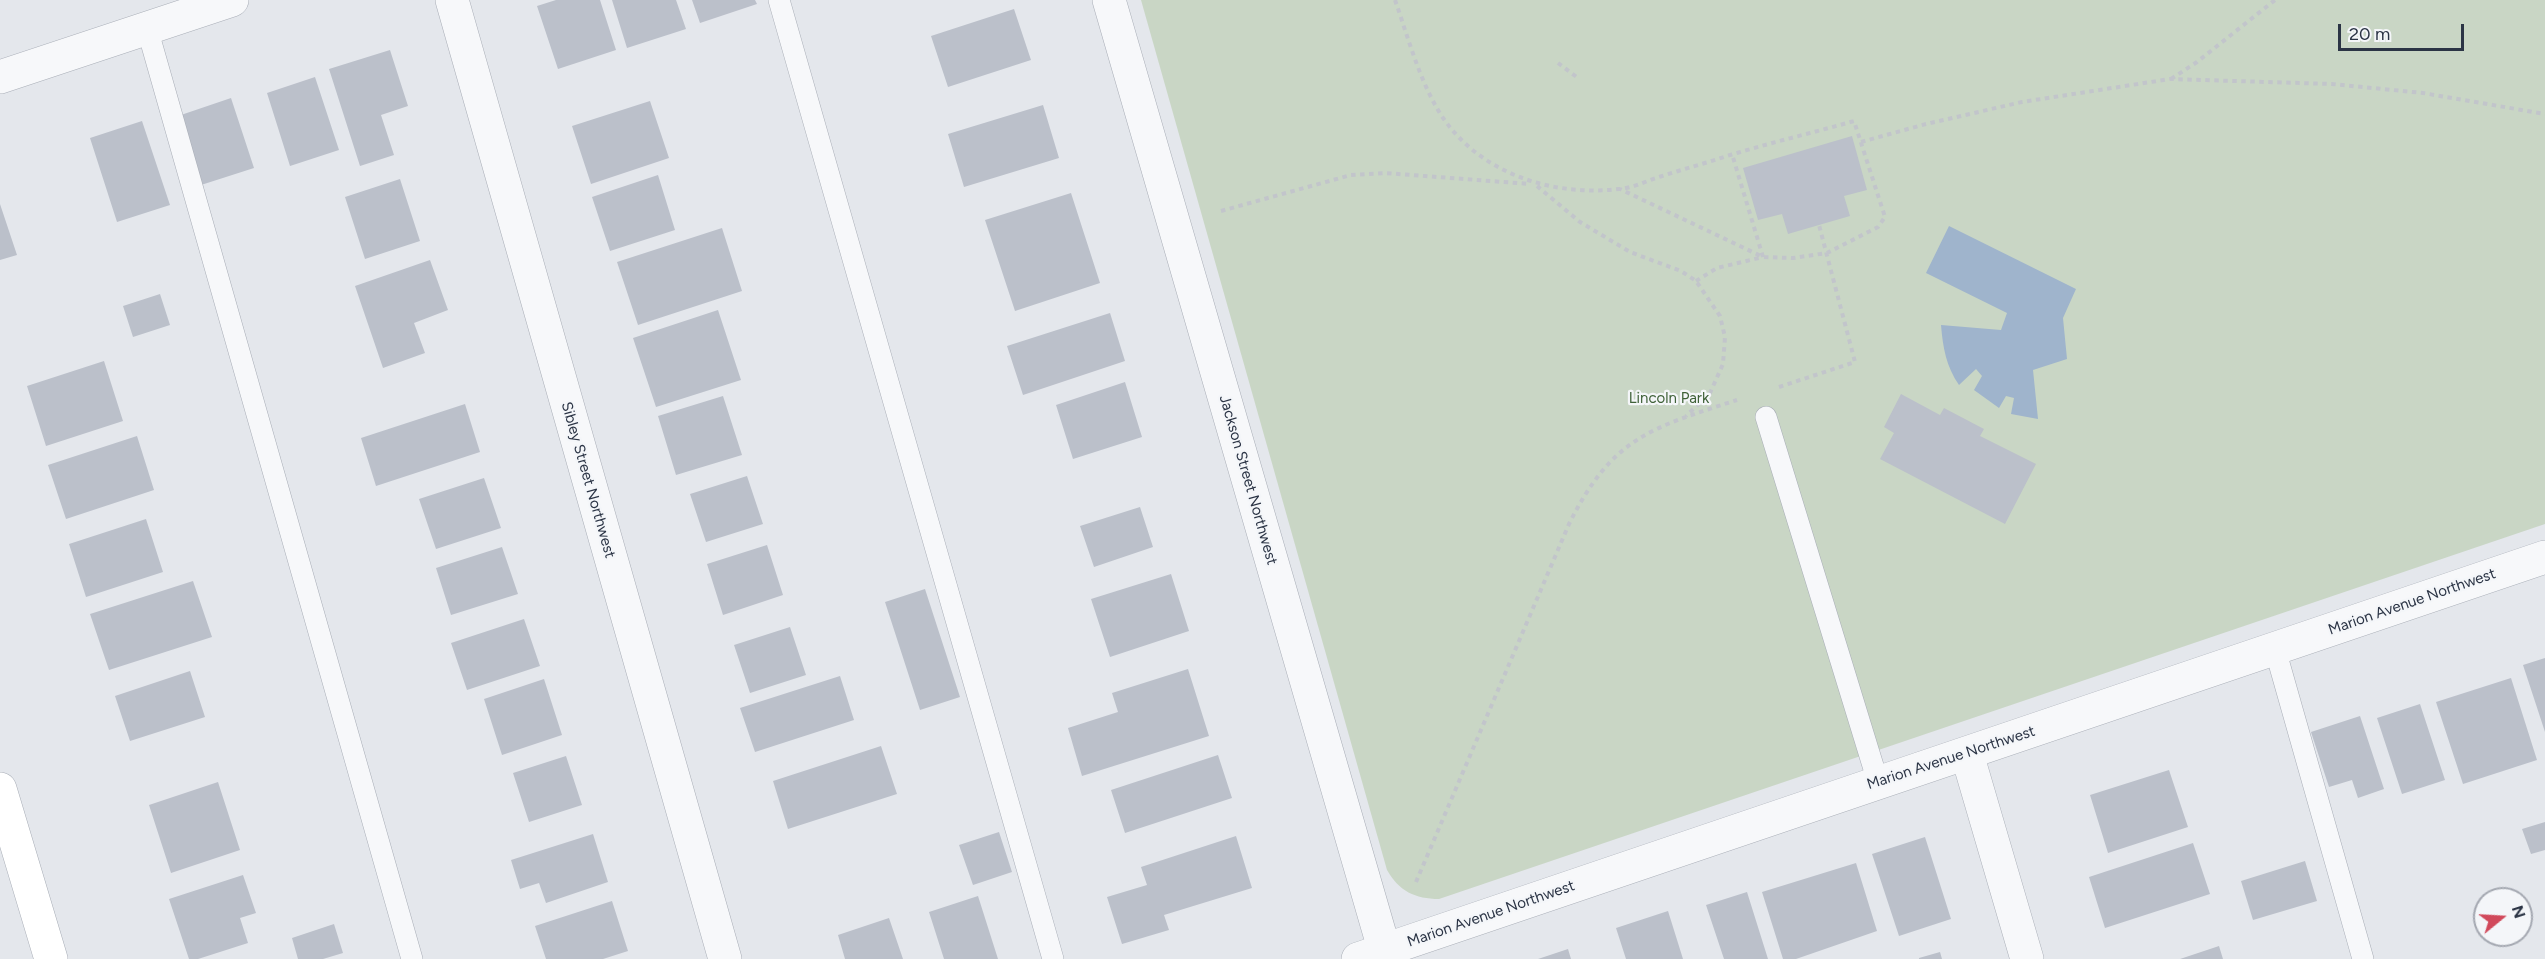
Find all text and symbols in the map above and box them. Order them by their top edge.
scale bar [2341,12,2467,50]
text: 20 m [2349,23,2390,45]
park label: Lincoln Park [1629,390,1709,408]
street label: Jackson Street Northwest [1215,393,1281,567]
street label: Sibley Street Northwest [557,400,619,560]
street label: Marion Avenue Northwest [2326,565,2498,639]
street label: Marion Avenue Northwest [1865,722,2037,794]
street label: Marion Avenue Northwest [1405,877,1577,951]
north arrow [2473,887,2533,947]
text: N [2508,903,2530,921]

